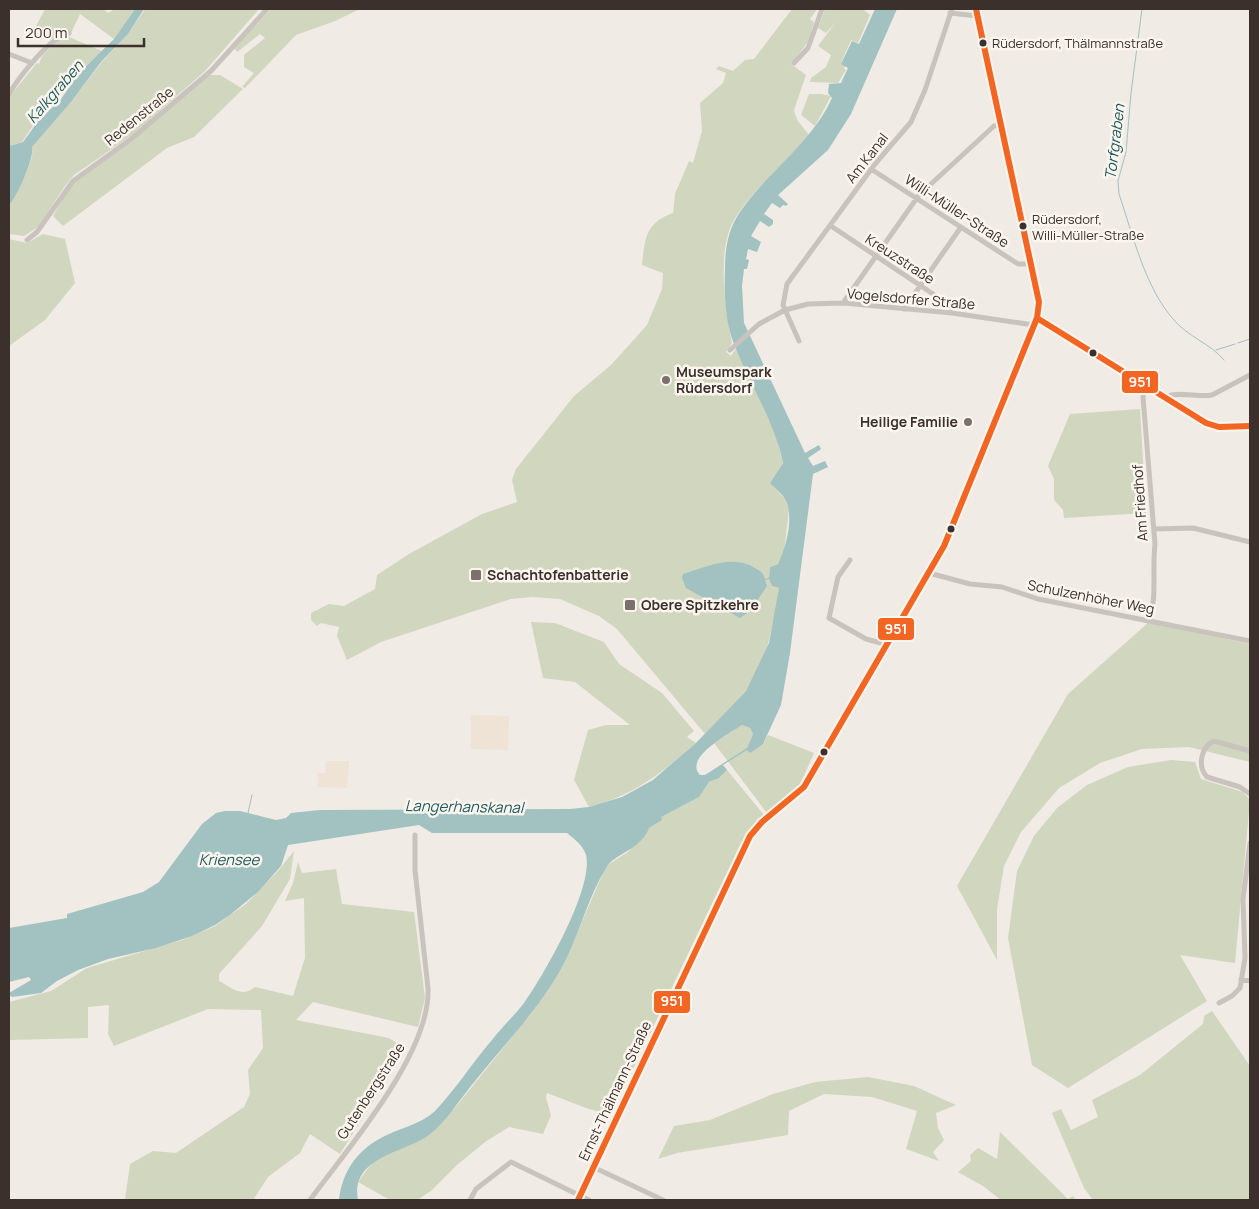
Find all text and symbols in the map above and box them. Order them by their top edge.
scale bar [18,15,144,47]
text: 200 m [25,22,68,43]
place label: Rüdersdorf, Thälmannstraße [992,34,1163,52]
marker: Rüdersdorf, Thälmannstraße [978,38,988,48]
water label: Kalkgraben [21,55,88,128]
street label: Redenstraße [100,82,177,149]
water label: Torfgraben [1099,102,1130,181]
street label: Am Kanal [841,129,892,187]
street label: Willi-Müller-Straße [901,170,1013,251]
place label: Rüdersdorf, Willi-Müller-Straße [1032,210,1145,244]
marker: Rüdersdorf, Willi-Müller-Straße [1018,221,1028,231]
street label: Kreuzstraße [862,229,939,288]
street label: Vogelsdorfer Straße [846,283,976,314]
unlabelled marker [1088,348,1098,358]
place label: Museumspark Rüdersdorf [676,362,772,397]
line badge: 951 [1121,370,1159,394]
text: 951 [1128,372,1152,391]
marker: Museumspark Rüdersdorf [660,374,672,386]
place label: Heilige Familie [860,412,958,431]
marker: Heilige Familie [962,416,974,428]
street label: Am Friedhof [1127,464,1152,542]
unlabelled marker [946,524,956,534]
place label: Schachtofenbatterie [487,565,629,584]
marker: Schachtofenbatterie [469,568,483,582]
street label: Schulzenhöher Weg [1026,575,1156,618]
place label: Obere Spitzkehre [641,595,759,614]
marker: Obere Spitzkehre [623,598,637,612]
line badge: 951 [877,617,915,641]
text: 951 [884,619,908,638]
unlabelled marker [819,747,829,757]
water label: Langerhanskanal [405,795,526,818]
water label: Kriensee [199,849,261,870]
line badge: 951 [653,990,691,1014]
text: 951 [660,991,684,1010]
street label: Ernst-Thälmann-Straße [574,1018,655,1164]
street label: Gutenbergstraße [332,1039,409,1143]

